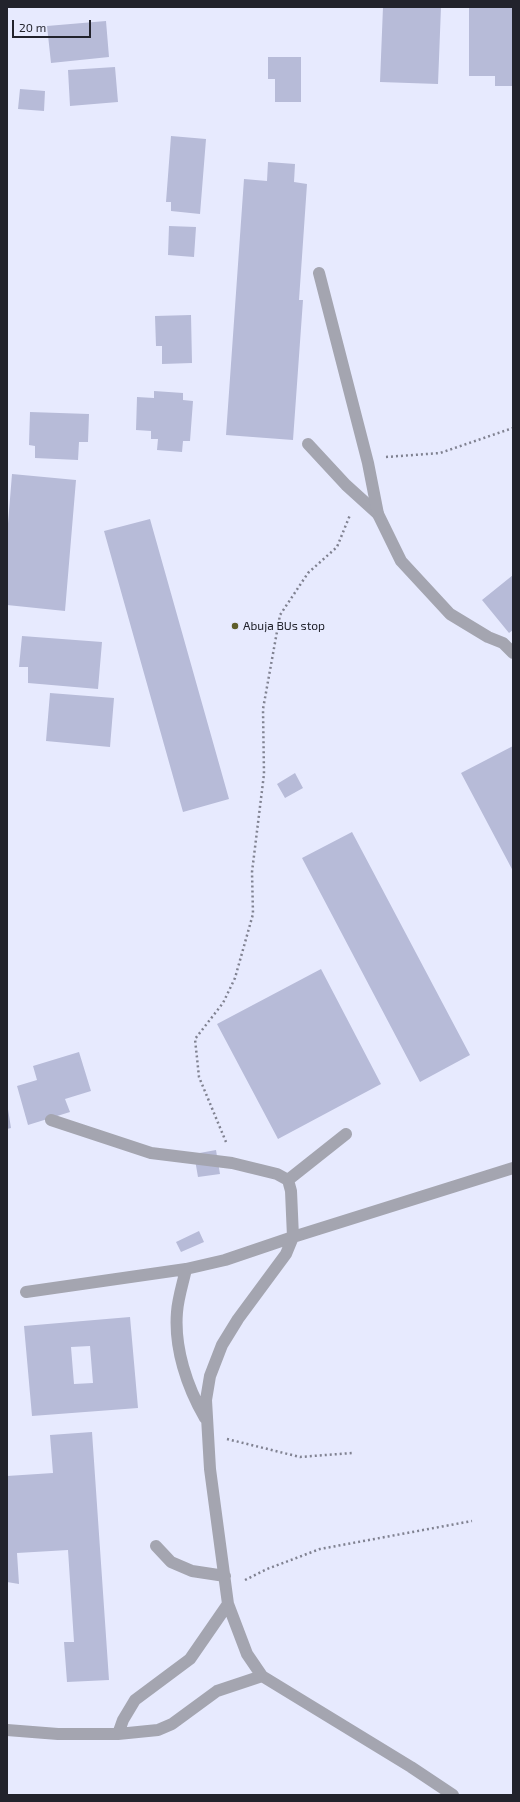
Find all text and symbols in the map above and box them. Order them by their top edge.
scale bar [14,12,93,38]
text: 20 m [19,20,46,34]
place label: Abuja BUs stop [243,619,325,633]
marker: Abuja BUs stop [230,621,240,631]

